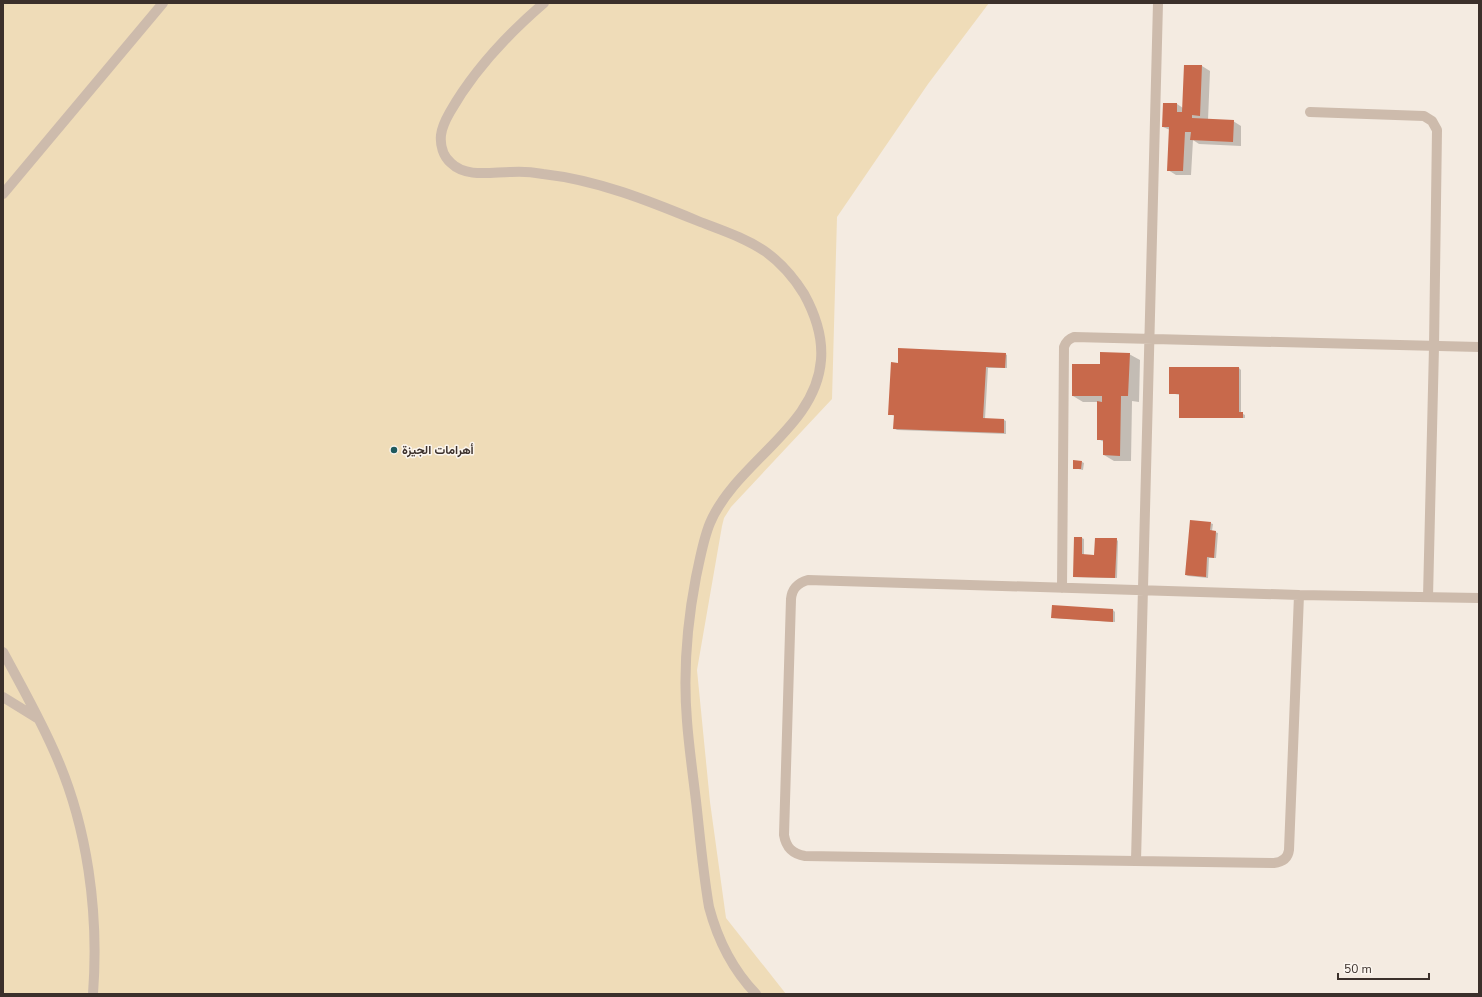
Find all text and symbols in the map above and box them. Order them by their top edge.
place label: أهرامات الجيزة [402,442,474,458]
marker: أهرامات الجيزة [389,445,399,455]
scale bar [1338,955,1429,981]
text: 50 m [1344,961,1372,977]

